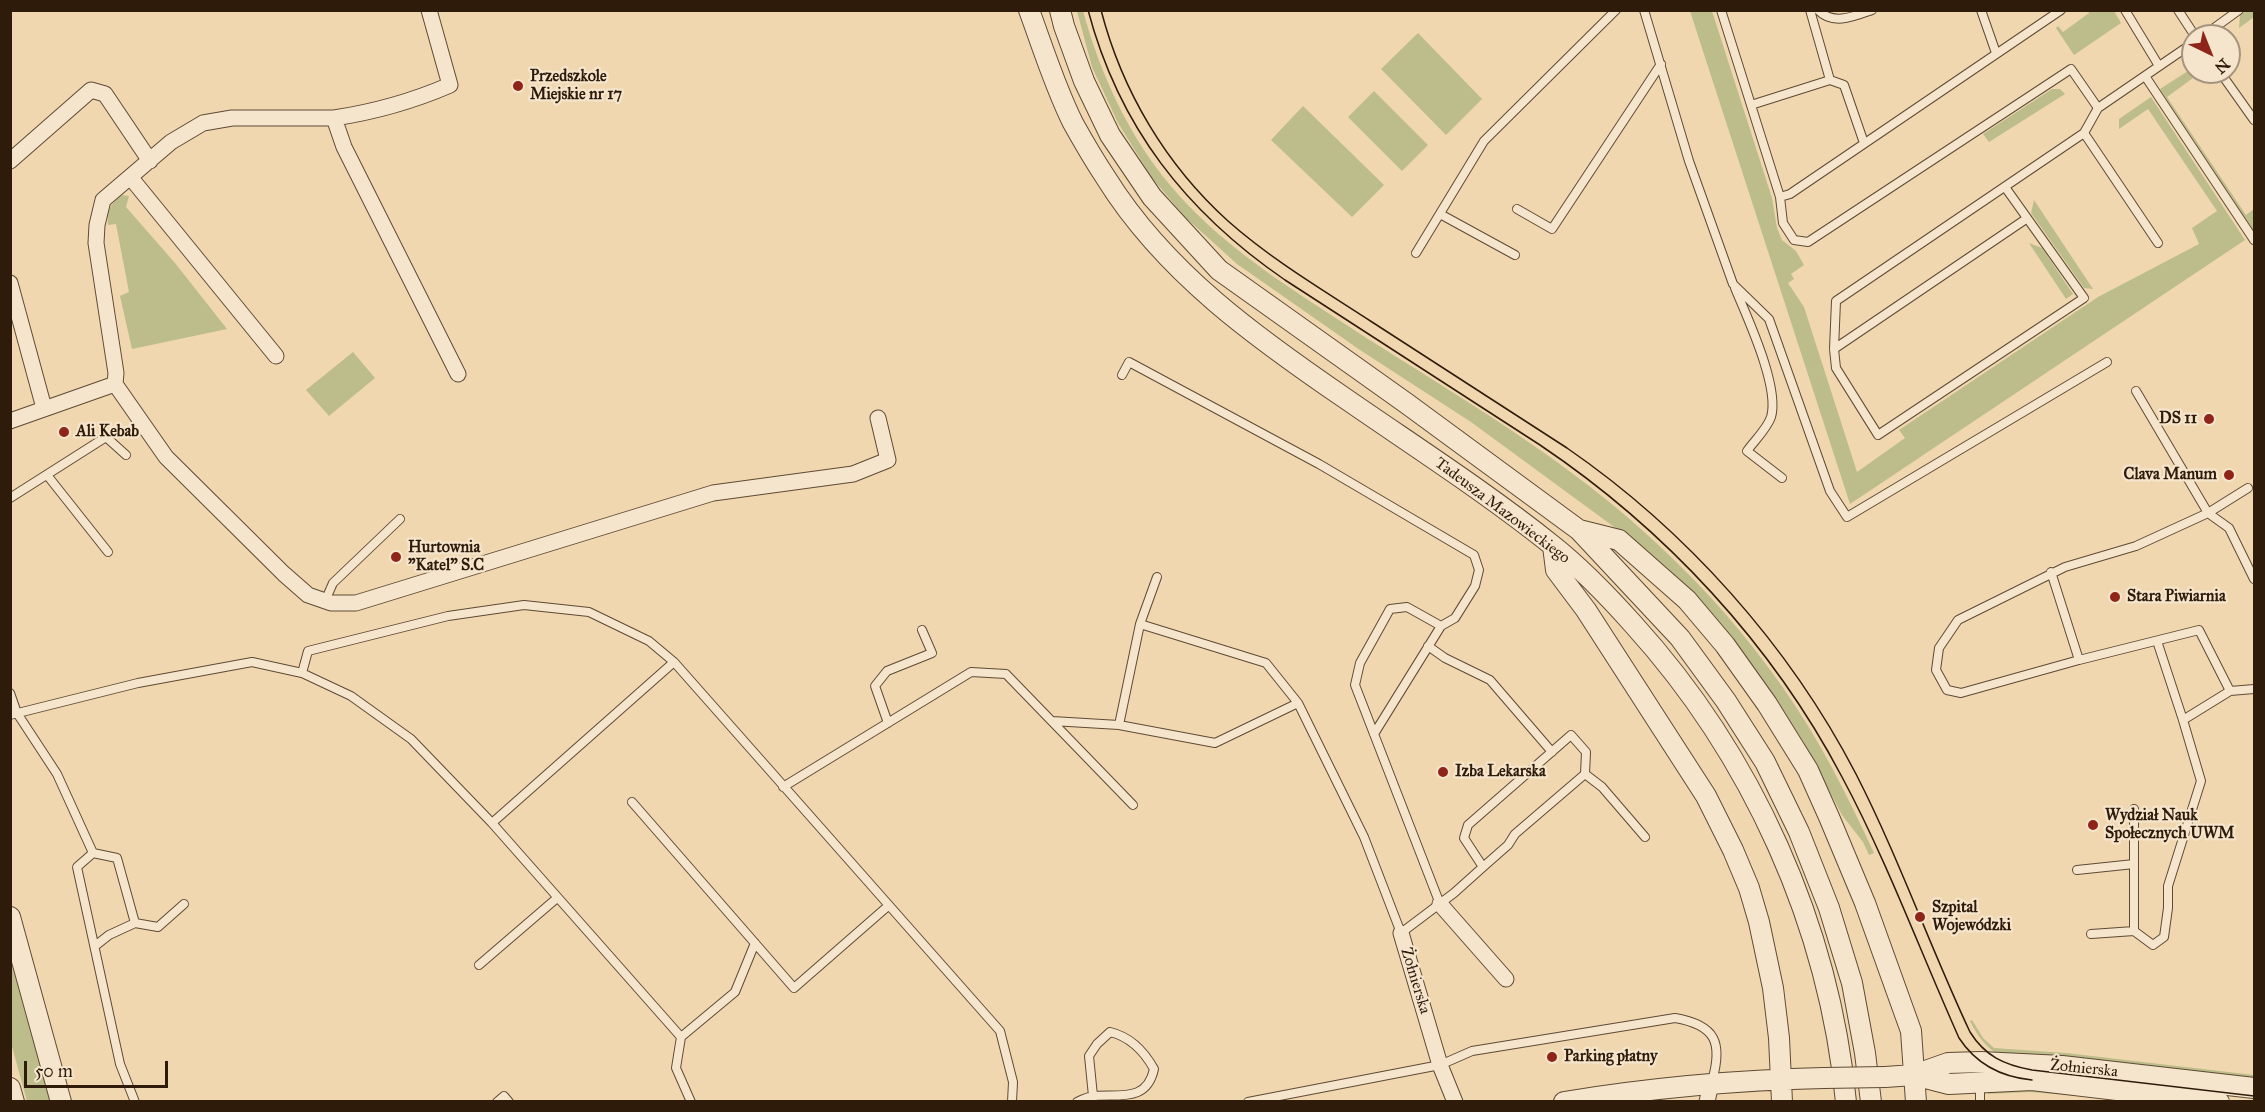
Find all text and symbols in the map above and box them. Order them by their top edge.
north arrow [2181,24,2241,84]
text: N [2211,54,2234,78]
place label: Przedszkole Miejskie nr 17 [530,67,622,105]
marker: Przedszkole Miejskie nr 17 [511,79,525,93]
place label: DS 11 [2159,409,2197,429]
marker: DS 11 [2202,412,2216,426]
place label: Ali Kebab [76,422,139,442]
marker: Ali Kebab [57,425,71,439]
street label: Tadeusza Mazowieckiego [1431,454,1573,568]
place label: Clava Manum [2124,465,2217,485]
marker: Clava Manum [2222,468,2236,482]
place label: Hurtownia "Katel" S.C [408,538,484,576]
marker: Hurtownia "Katel" S.C [389,550,403,564]
place label: Stara Piwiarnia [2127,587,2226,607]
marker: Stara Piwiarnia [2108,590,2122,604]
place label: Izba Lekarska [1455,762,1546,782]
marker: Izba Lekarska [1436,765,1450,779]
place label: Wydział Nauk Społecznych UWM [2105,806,2235,844]
marker: Wydział Nauk Społecznych UWM [2086,818,2100,832]
place label: Szpital Wojewódzki [1932,898,2011,936]
marker: Szpital Wojewódzki [1913,910,1927,924]
street label: Żołnierska [1396,946,1434,1016]
place label: Parking płatny [1564,1047,1657,1067]
scale bar [27,1049,171,1087]
marker: Parking płatny [1545,1050,1559,1064]
street label: Żołnierska [2049,1056,2119,1082]
text: 50 m [35,1060,73,1082]

